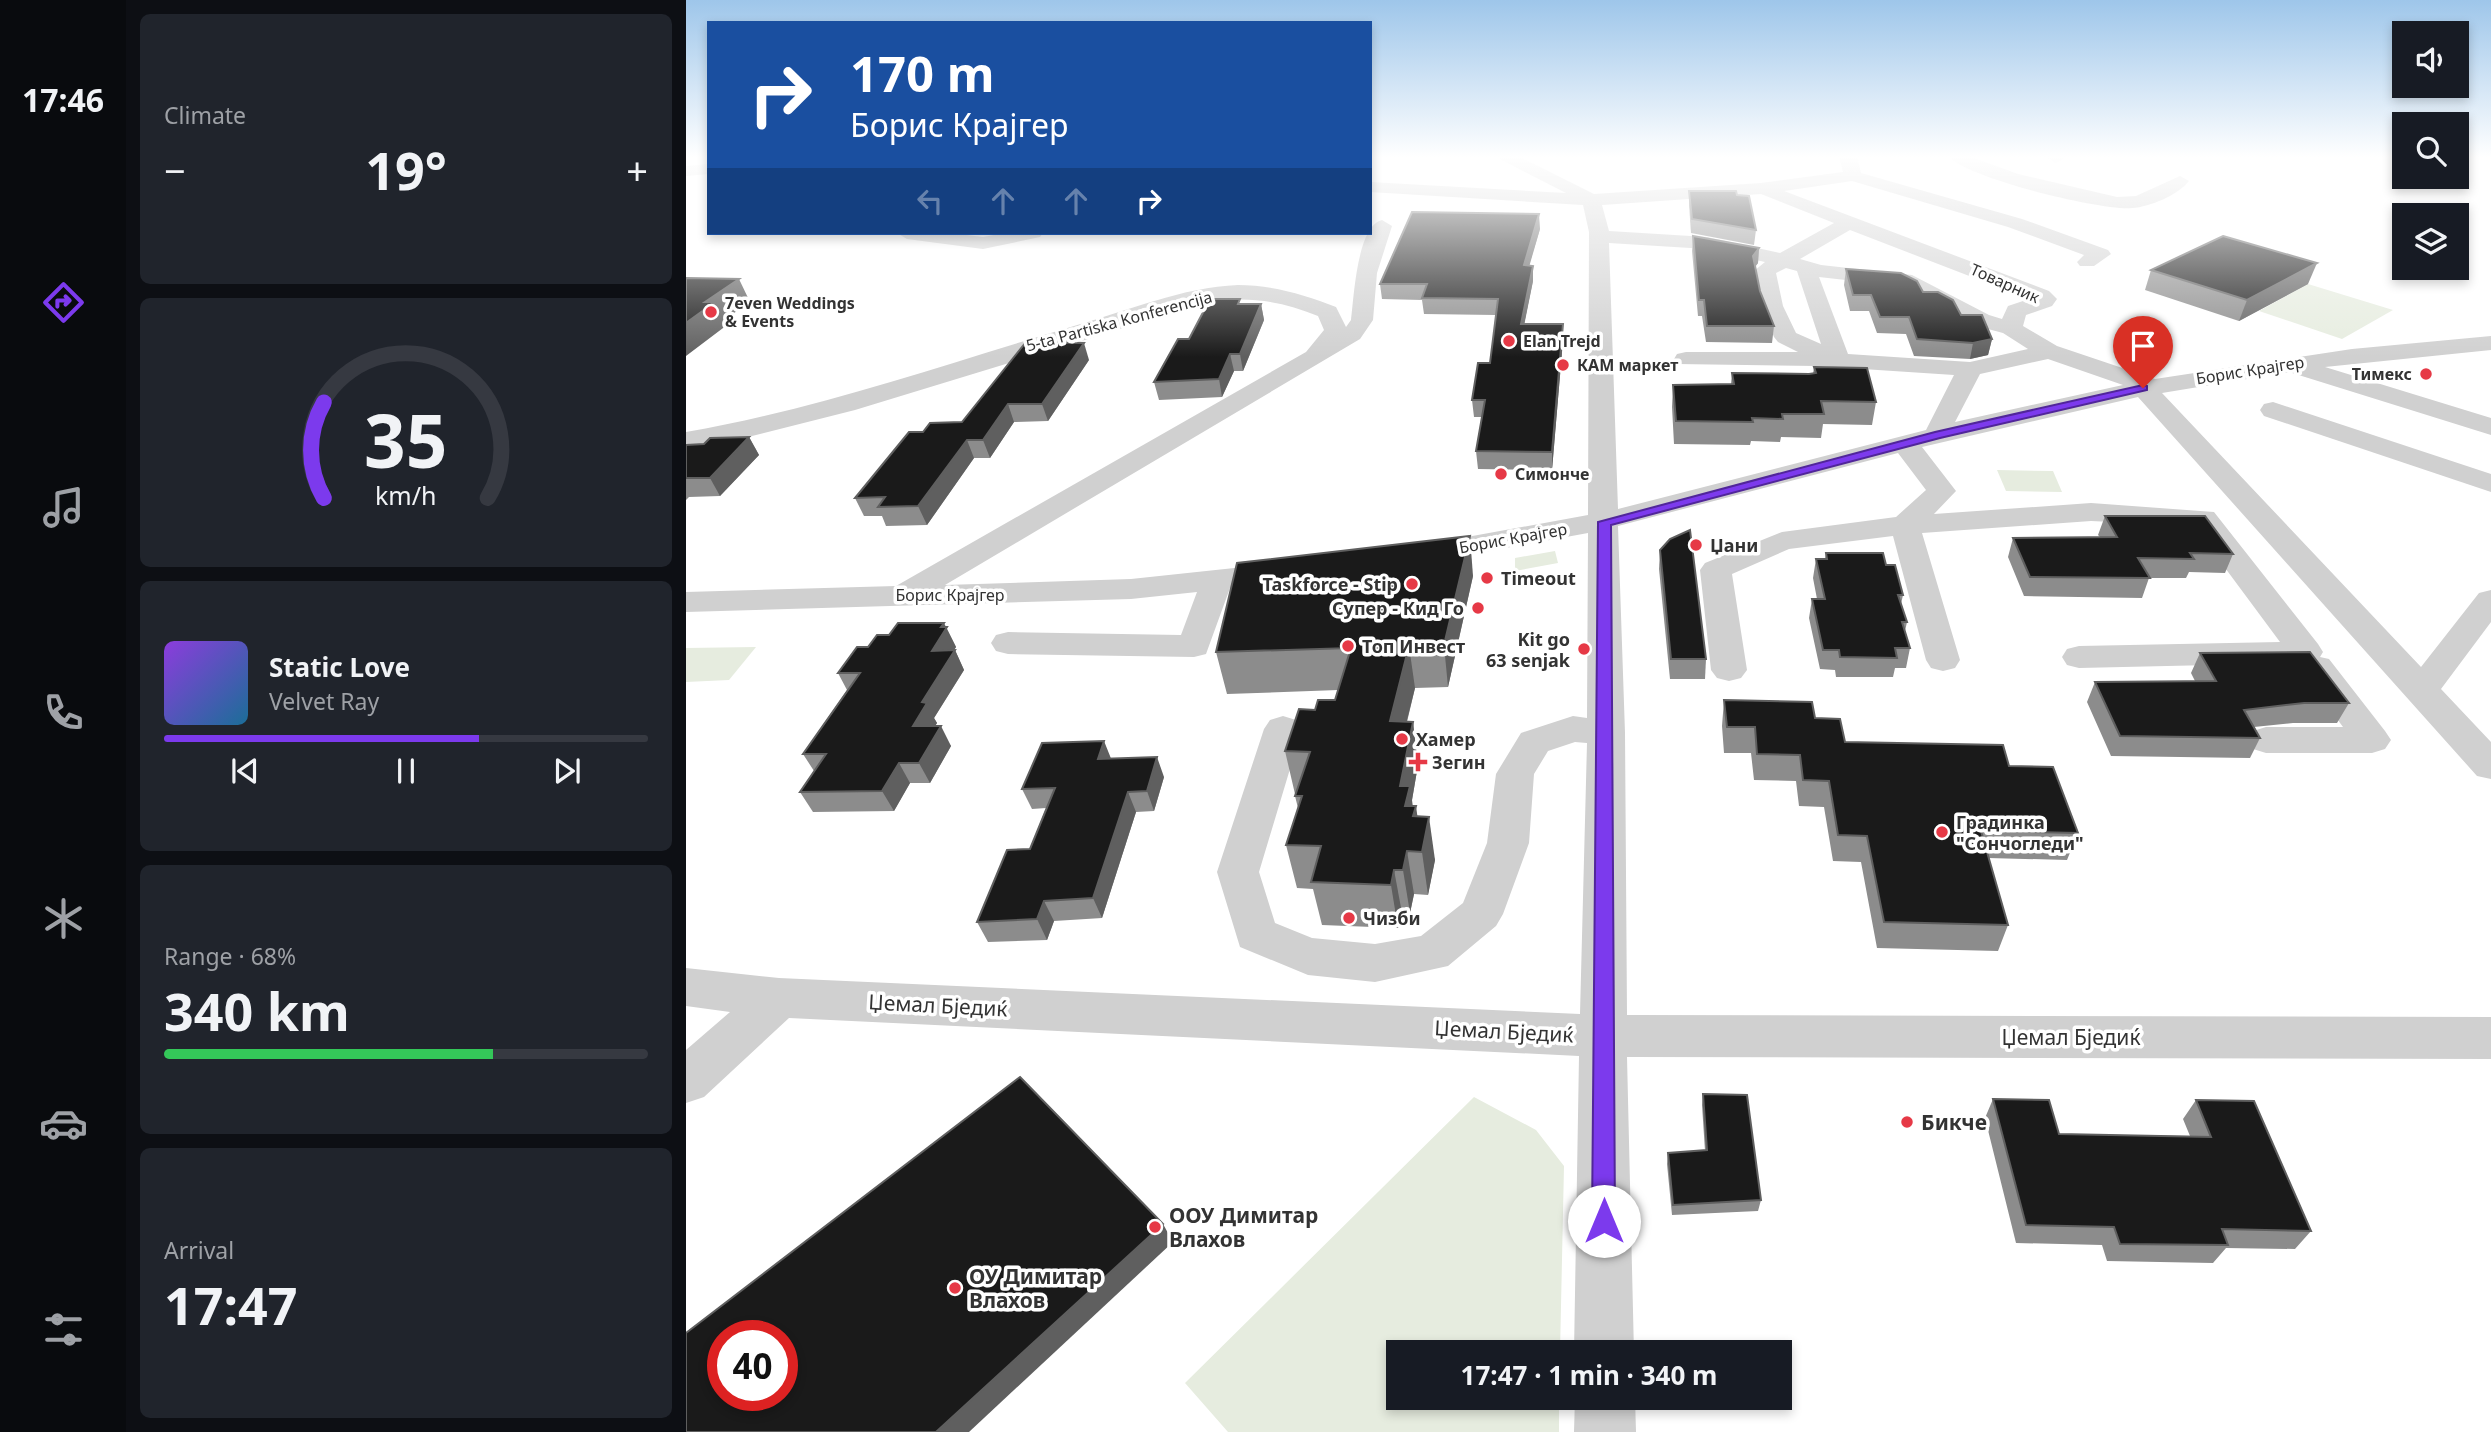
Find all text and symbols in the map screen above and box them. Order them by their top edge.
map controls [2392,21,2469,280]
button: sound [2392,21,2469,98]
text: 170 m [850,40,995,106]
icon: right [735,49,826,140]
text: 17:46 [22,78,104,121]
text: Climate [164,99,246,131]
text: Борис Крајгер [850,103,1068,146]
button: search [2392,112,2469,189]
text: 19° [365,134,447,205]
text: − [164,144,186,196]
text: + [626,144,648,196]
icon: left [911,182,949,220]
icon: ahead [984,182,1022,220]
icon: ahead [1057,182,1095,220]
icon: right [1130,182,1168,220]
button: layers [2392,203,2469,280]
street label: Товарник [1967,258,2044,308]
icon: directions [39,278,88,327]
street label: 5-ta Partiska Konferencija [1023,286,1215,356]
place label: 7even Weddings & Events [725,292,855,332]
marker: 7even Weddings & Events [703,304,719,320]
pin [2113,316,2173,388]
icon: arrive [2124,327,2162,365]
place label: Elan Trejd [1523,330,1601,352]
marker: Elan Trejd [1501,333,1517,349]
street label: Борис Крајгер [2194,351,2306,389]
place label: КАМ маркет [1577,354,1678,376]
marker: КАМ маркет [1555,357,1571,373]
place label: Тимекс [2352,363,2412,385]
marker: Тимекс [2418,366,2434,382]
text: 35 [364,391,448,490]
place label: Симонче [1515,463,1589,485]
marker: Симонче [1493,466,1509,482]
text: km/h [375,478,437,512]
icon: music [39,483,88,532]
street label: Борис Крајгер [1457,518,1569,558]
place label: Џани [1710,533,1758,557]
marker: Џани [1688,537,1704,553]
place label: Timeout [1501,566,1576,590]
marker: Timeout [1479,570,1495,586]
place label: Taskforce - Stip [1263,572,1398,596]
marker: Taskforce - Stip [1404,576,1420,592]
street label: Борис Крајгер [895,584,1005,606]
place label: Супер - Кид Го [1332,596,1464,620]
marker: Супер - Кид Го [1470,600,1486,616]
place label: Kit go 63 senjak [1486,627,1571,672]
place label: Топ Инвест [1362,634,1465,658]
marker: Топ Инвест [1340,638,1356,654]
marker: Kit go 63 senjak [1576,641,1592,657]
text: Static Love [269,649,410,685]
text: Velvet Ray [269,685,379,717]
icon: phone [39,688,88,737]
place label: Хамер [1416,727,1476,751]
marker: Хамер [1394,731,1410,747]
place label: Зегин [1432,750,1486,774]
icon: previous [226,752,264,790]
icon: pause [387,752,425,790]
icon: next [548,752,586,790]
marker: Зегин [1410,754,1426,770]
place label: Градинка "Сончогледи" [1956,810,2084,855]
marker: Градинка "Сончогледи" [1934,824,1950,840]
icon: climate [39,894,88,943]
place label: Чизби [1363,906,1421,930]
marker: Чизби [1341,910,1357,926]
text: Range · 68% [164,940,296,972]
text: 340 km [164,975,350,1046]
street label: Џемал Бједиќ [868,987,1008,1023]
street label: Џемал Бједиќ [1434,1013,1574,1049]
street label: Џемал Бједиќ [2001,1023,2141,1051]
icon: car [39,1099,88,1148]
place label: Бикче [1921,1108,1987,1136]
marker: Бикче [1899,1114,1915,1130]
position arrow [1567,1184,1641,1258]
place label: ООУ Димитар Влахов [1169,1201,1318,1253]
marker: ООУ Димитар Влахов [1147,1219,1163,1235]
text: Arrival [164,1234,234,1266]
place label: ОУ Димитар Влахов [969,1262,1102,1314]
text: 17:47 [164,1269,298,1340]
marker: ОУ Димитар Влахов [947,1280,963,1296]
icon: filters [39,1305,88,1354]
speed limit sign: 40 [707,1320,798,1411]
text: 17:47 · 1 min · 340 m [1461,1357,1717,1393]

